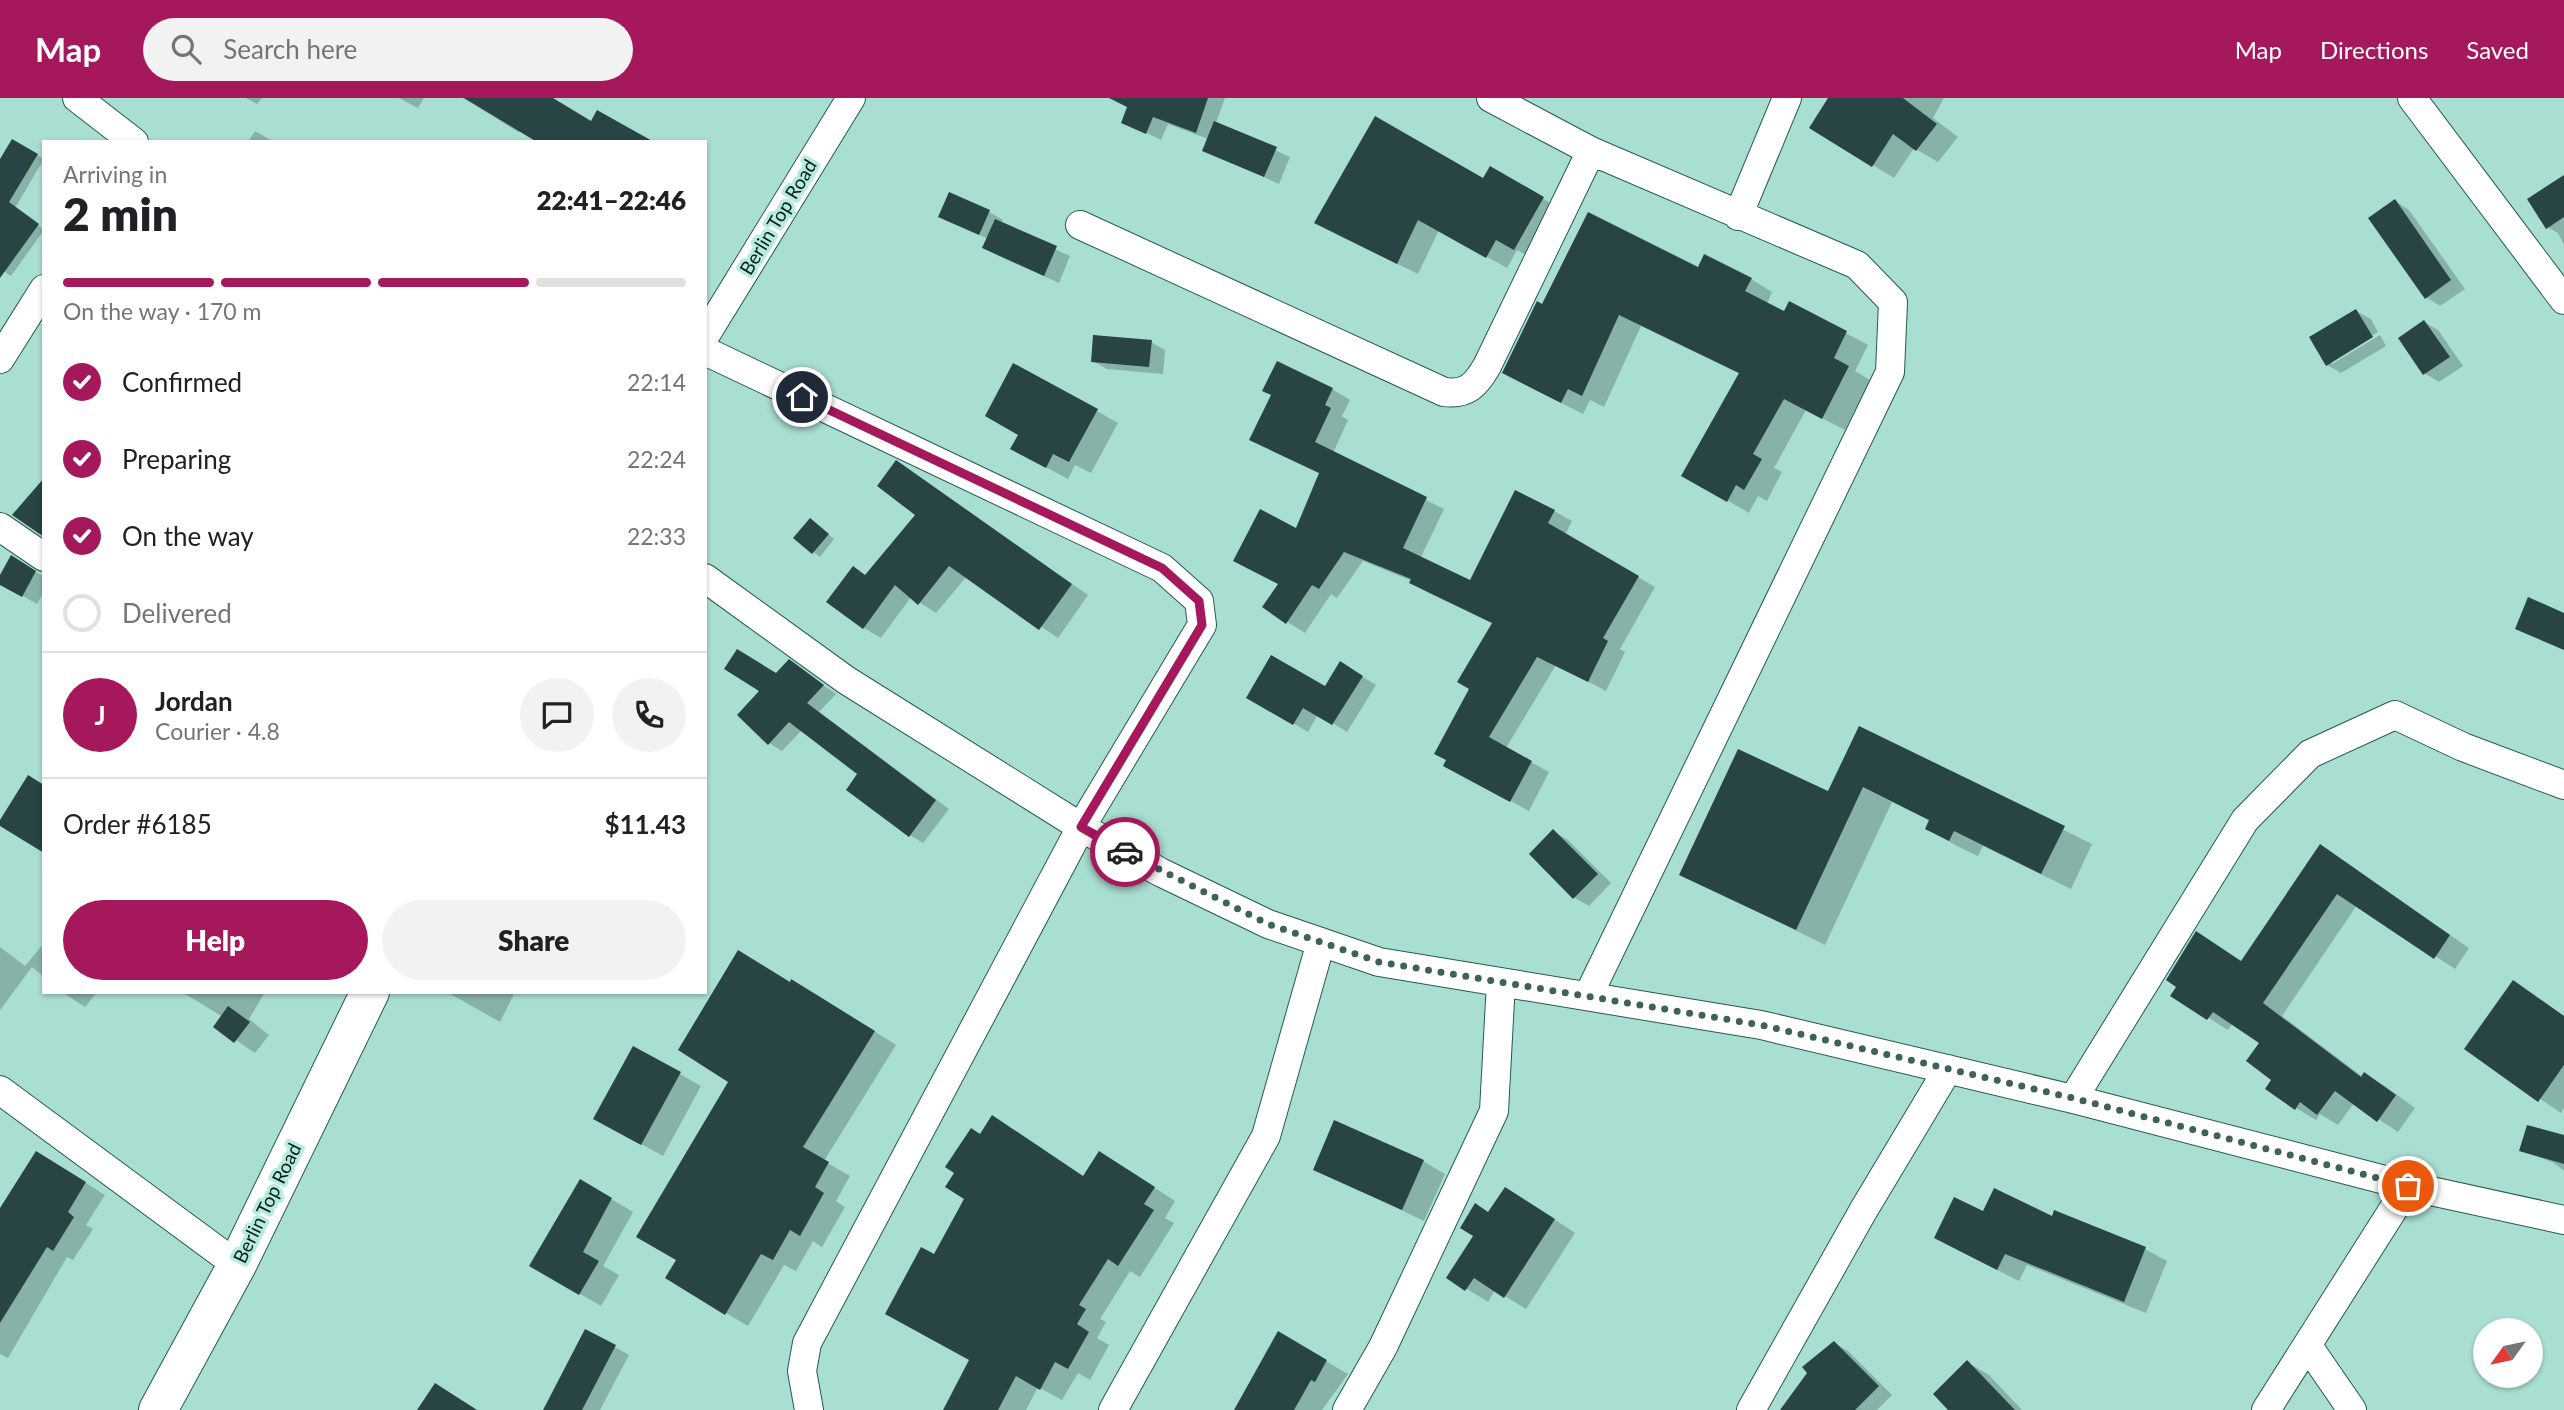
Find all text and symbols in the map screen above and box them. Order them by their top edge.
search box [143,18,633,81]
text: Map [35,29,101,69]
icon: search [167,30,205,68]
text: Search here [223,33,357,65]
text: Map [2235,35,2282,64]
text: Directions [2320,35,2428,64]
text: Saved [2466,35,2529,64]
street label: Berlin Top Road [734,155,821,279]
text: Arriving in [63,160,167,188]
text: 22:41–22:46 [536,184,686,216]
text: 2 min [63,186,178,241]
text: On the way · 170 m [63,297,262,325]
icon: check [63,363,101,401]
text: Confirmed [122,366,242,398]
pin [772,367,832,427]
text: 22:14 [627,368,686,396]
icon: home [783,378,821,416]
icon: check [63,440,101,478]
text: Preparing [122,443,231,475]
text: 22:24 [627,445,686,473]
icon: check [63,517,101,555]
text: On the way [122,520,254,552]
text: 22:33 [627,522,686,550]
text: Delivered [122,597,232,629]
button: chat [520,678,594,752]
button: phone [612,678,686,752]
text: Jordan [155,685,233,717]
text: J [94,699,106,731]
text: Courier · 4.8 [155,717,280,745]
text: Order #6185 [63,808,212,840]
text: $11.43 [604,808,686,840]
courier [1090,817,1160,887]
icon: car [1106,833,1144,871]
button: Help [63,900,368,980]
button: Share [382,900,686,980]
street label: Berlin Top Road [228,1139,305,1266]
pin [2378,1156,2438,1216]
icon: bag [2389,1167,2427,1205]
north arrow [2473,1318,2543,1388]
map controls [2473,1318,2543,1388]

